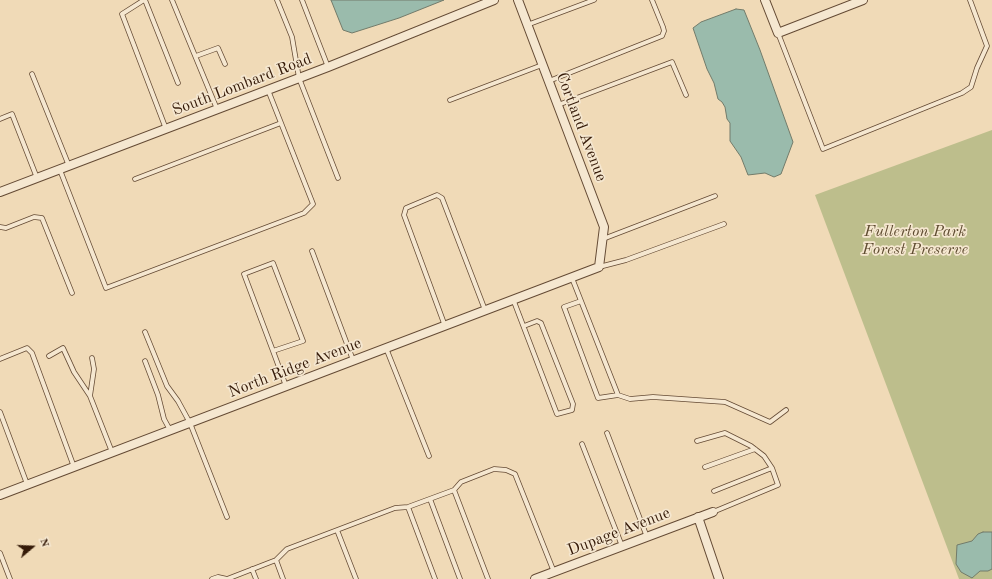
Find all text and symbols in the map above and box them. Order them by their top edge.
street label: South Lombard Road [170,50,314,120]
street label: Cortland Avenue [551,70,611,184]
park label: Fullerton Park Forest Preserve [862,222,968,260]
street label: North Ridge Avenue [226,334,364,402]
street label: Dupage Avenue [565,504,673,560]
north arrow [12,527,52,567]
text: N [37,537,50,549]

